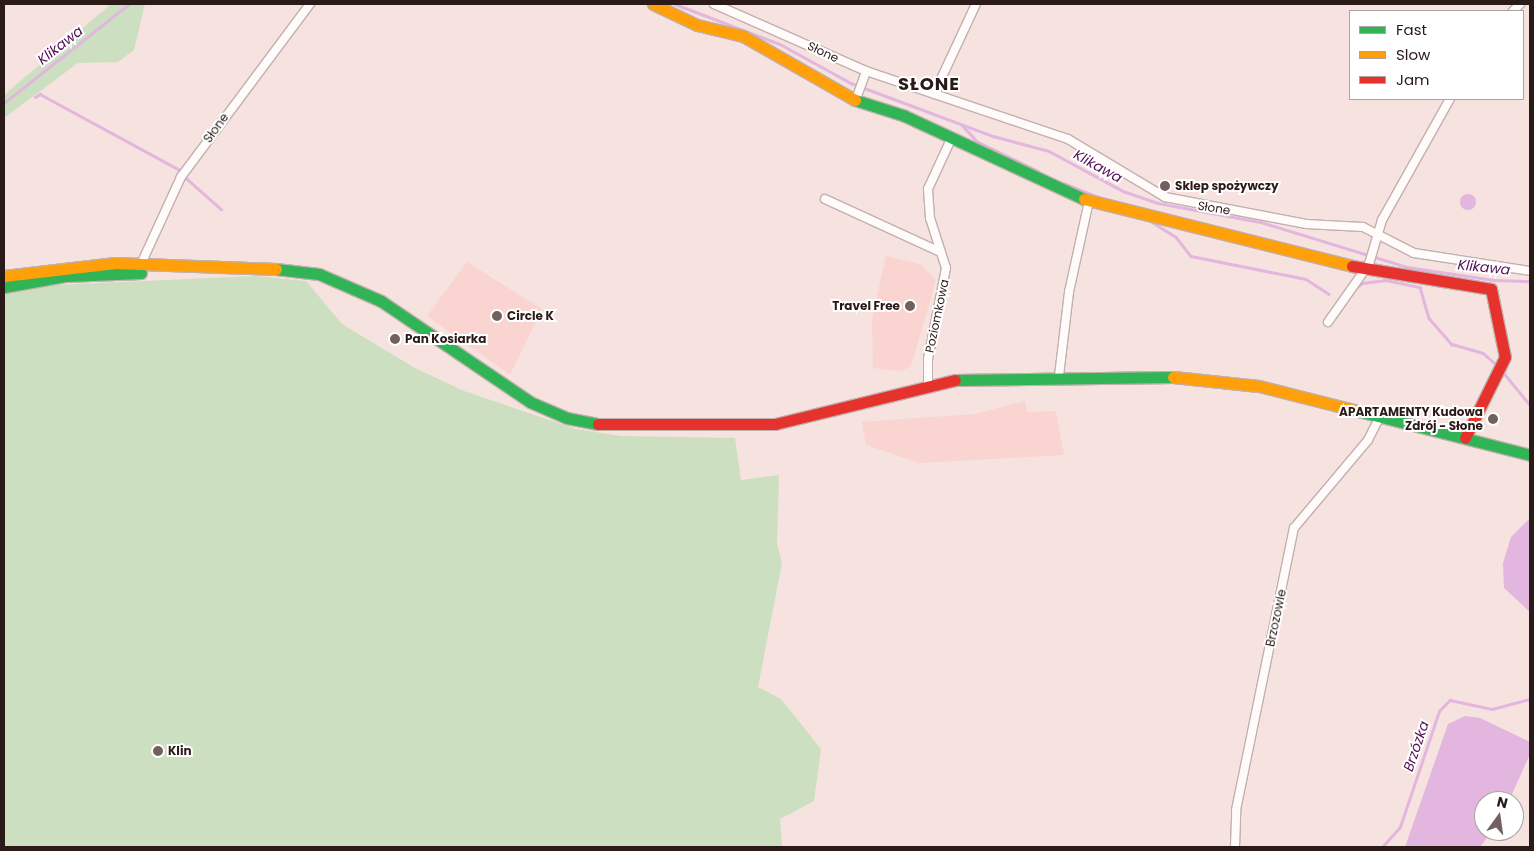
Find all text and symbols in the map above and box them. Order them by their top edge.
legend [1349,10,1524,100]
text: Fast [1396,19,1427,40]
water label: Klikawa [34,22,86,68]
street label: Słone [805,39,841,65]
text: Slow [1396,44,1430,65]
text: Jam [1396,69,1430,90]
district label: SŁONE [897,73,961,95]
street label: Słone [201,110,231,146]
water label: Klikawa [1071,146,1125,186]
place label: Sklep spożywczy [1175,179,1279,193]
marker: Sklep spożywczy [1159,180,1171,192]
street label: Słone [1197,198,1231,218]
water label: Klikawa [1457,256,1511,278]
street label: Poziomkowa [922,278,952,354]
place label: Travel Free [832,299,900,313]
marker: Travel Free [904,300,916,312]
place label: Circle K [507,309,554,323]
marker: Circle K [491,310,503,322]
place label: Pan Kosiarka [405,332,486,346]
marker: Pan Kosiarka [389,333,401,345]
place label: APARTAMENTY Kudowa Zdrój - Słone [1339,405,1483,433]
marker: APARTAMENTY Kudowa Zdrój - Słone [1487,413,1499,425]
street label: Brzozowie [1263,588,1289,648]
water label: Brzózka [1400,719,1432,773]
place label: Klin [168,744,192,758]
marker: Klin [152,745,164,757]
north arrow [1474,791,1524,841]
text: N [1495,791,1510,813]

